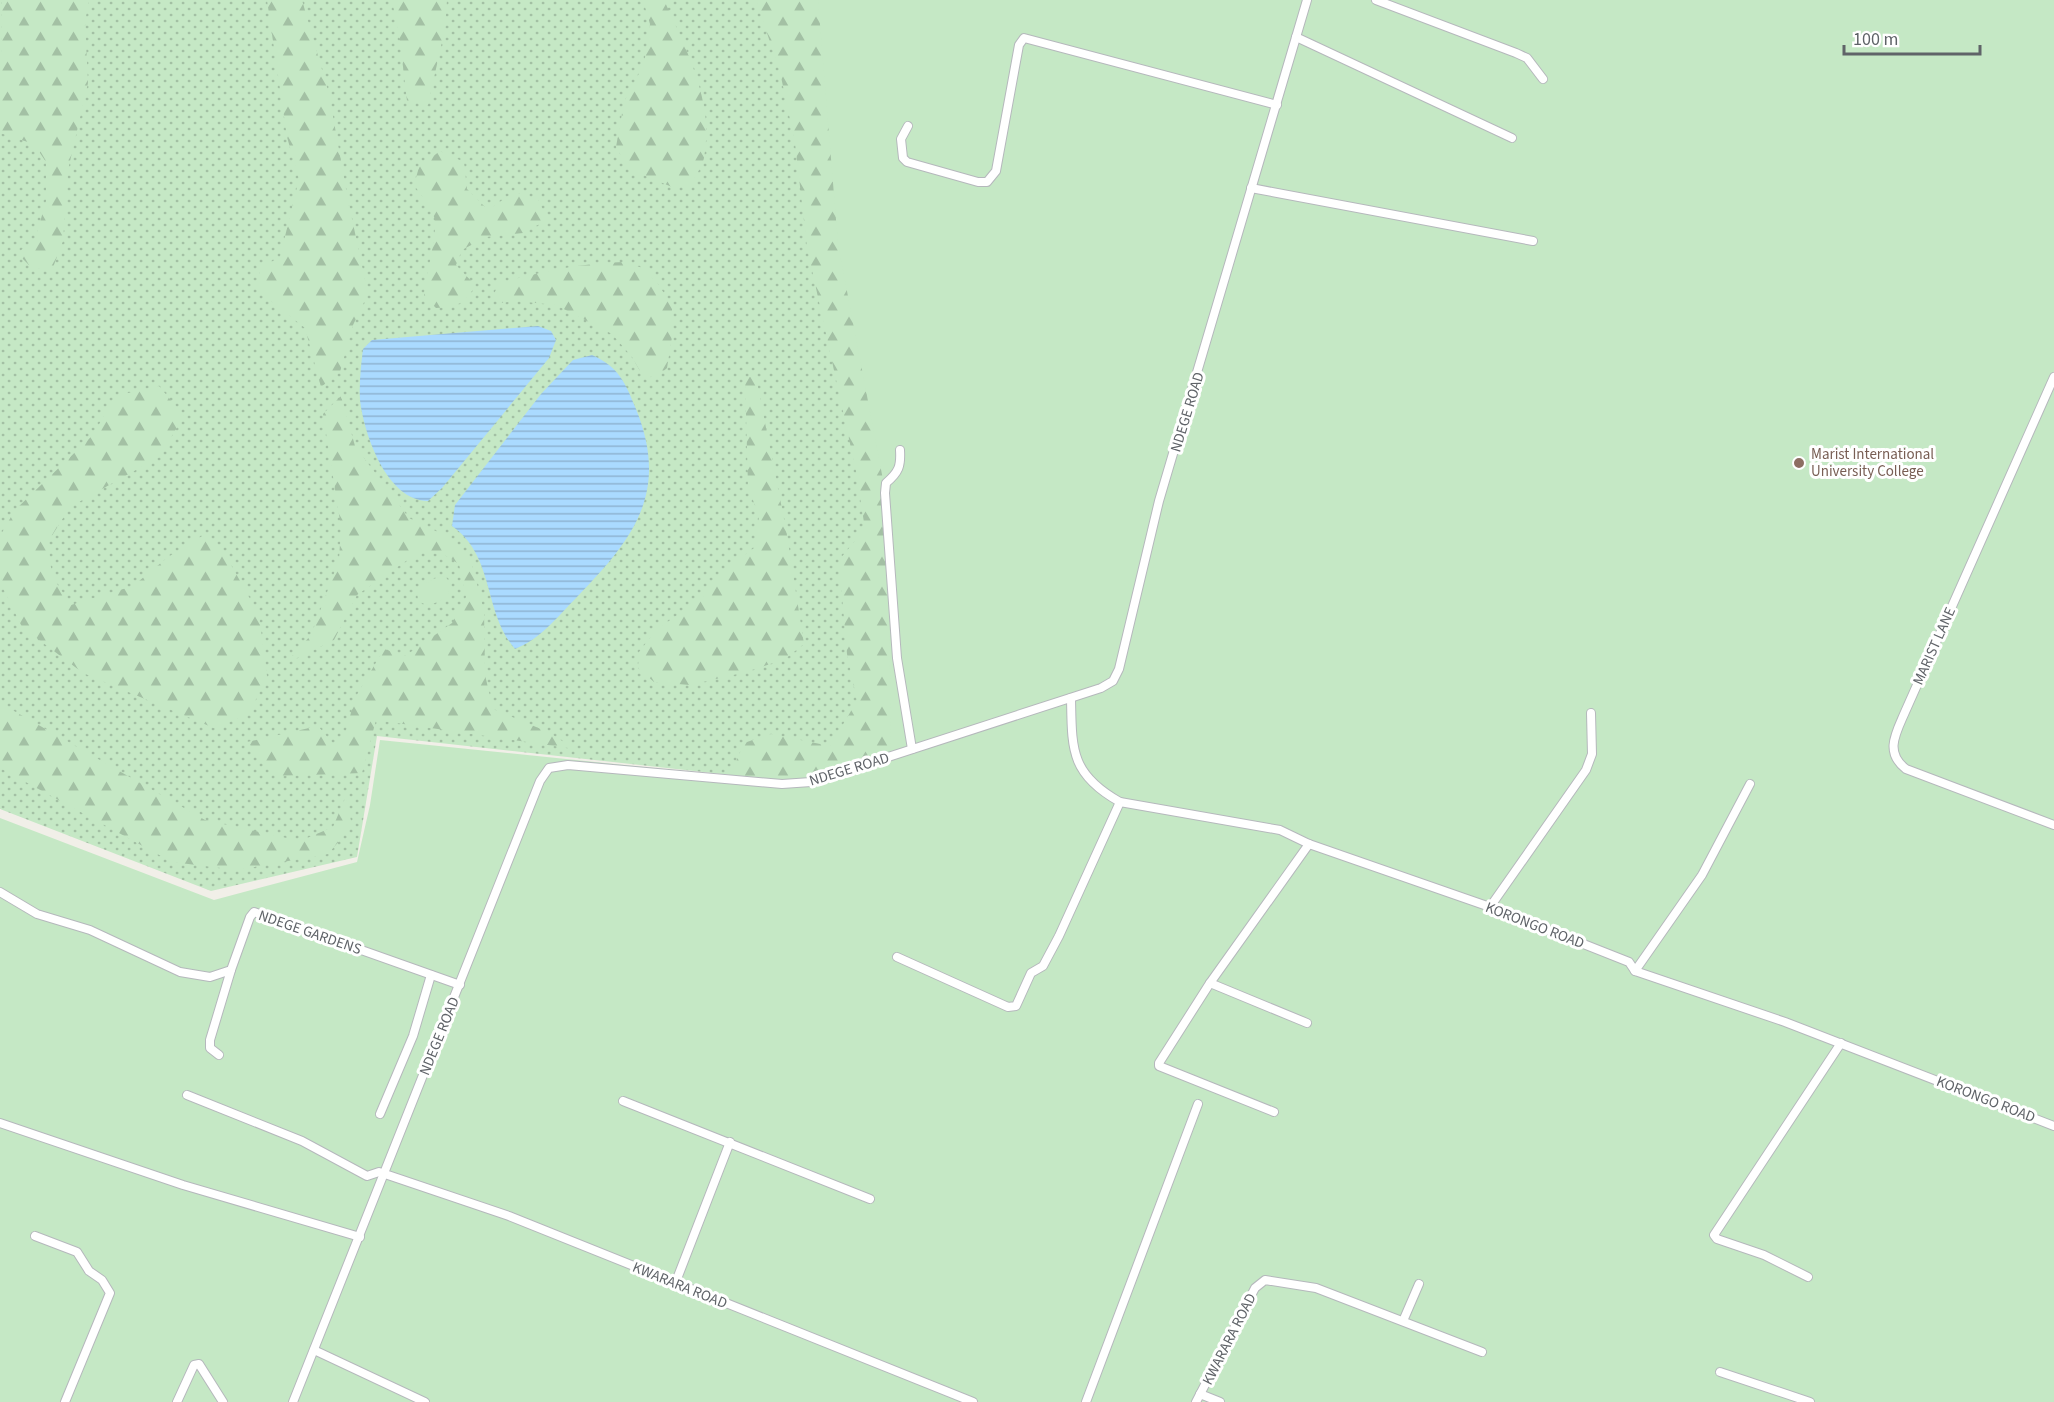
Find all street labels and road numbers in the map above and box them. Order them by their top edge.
street label: NDEGE ROAD [1165,370,1210,455]
street label: MARIST LANE [1908,604,1961,689]
street label: NDEGE ROAD [807,747,892,792]
street label: KORONGO ROAD [1482,897,1587,954]
street label: NDEGE GARDENS [255,905,364,960]
street label: NDEGE ROAD [414,994,465,1078]
street label: KORONGO ROAD [1933,1071,2038,1128]
street label: KWARARA ROAD [629,1257,730,1314]
street label: KWARARA ROAD [1197,1290,1262,1389]

